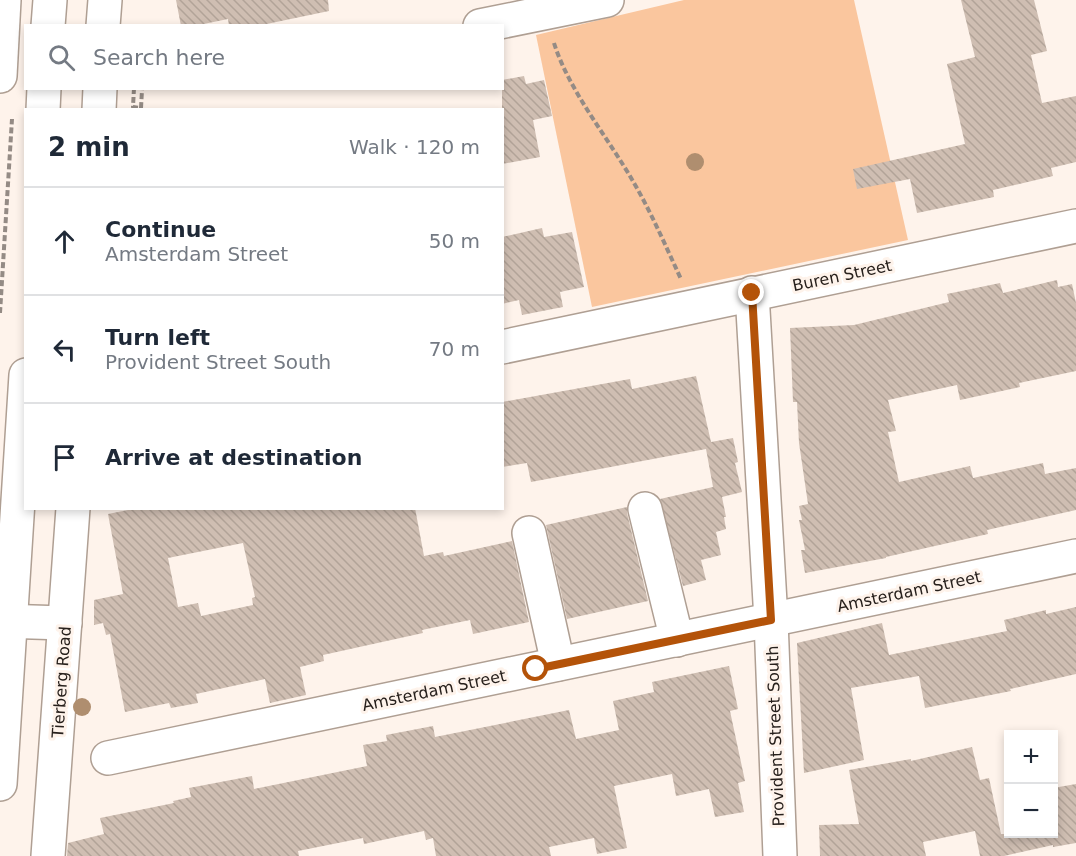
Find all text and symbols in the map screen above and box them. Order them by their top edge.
search box [24,24,504,90]
icon: search [45,41,78,74]
text: Search here [93,45,225,70]
text: 2 min [48,132,130,162]
text: Walk · 120 m [349,135,480,159]
text: Continue [105,217,216,242]
icon: ahead [48,225,81,258]
text: 50 m [429,229,480,253]
text: Amsterdam Street [105,242,288,266]
street label: Buren Street [791,256,893,295]
route end [738,279,764,305]
text: Turn left [105,325,210,350]
icon: left [48,333,81,366]
text: 70 m [429,337,480,361]
text: Provident Street South [105,350,331,374]
icon: arrive [48,441,81,474]
text: Arrive at destination [105,445,362,470]
street label: Amsterdam Street [835,567,983,616]
street label: Tierberg Road [48,626,75,739]
street label: Provident Street South [763,645,788,827]
route start [522,655,548,681]
street label: Amsterdam Street [360,666,508,715]
map controls [1004,730,1058,838]
button: + [1004,730,1058,784]
button: − [1004,784,1058,838]

